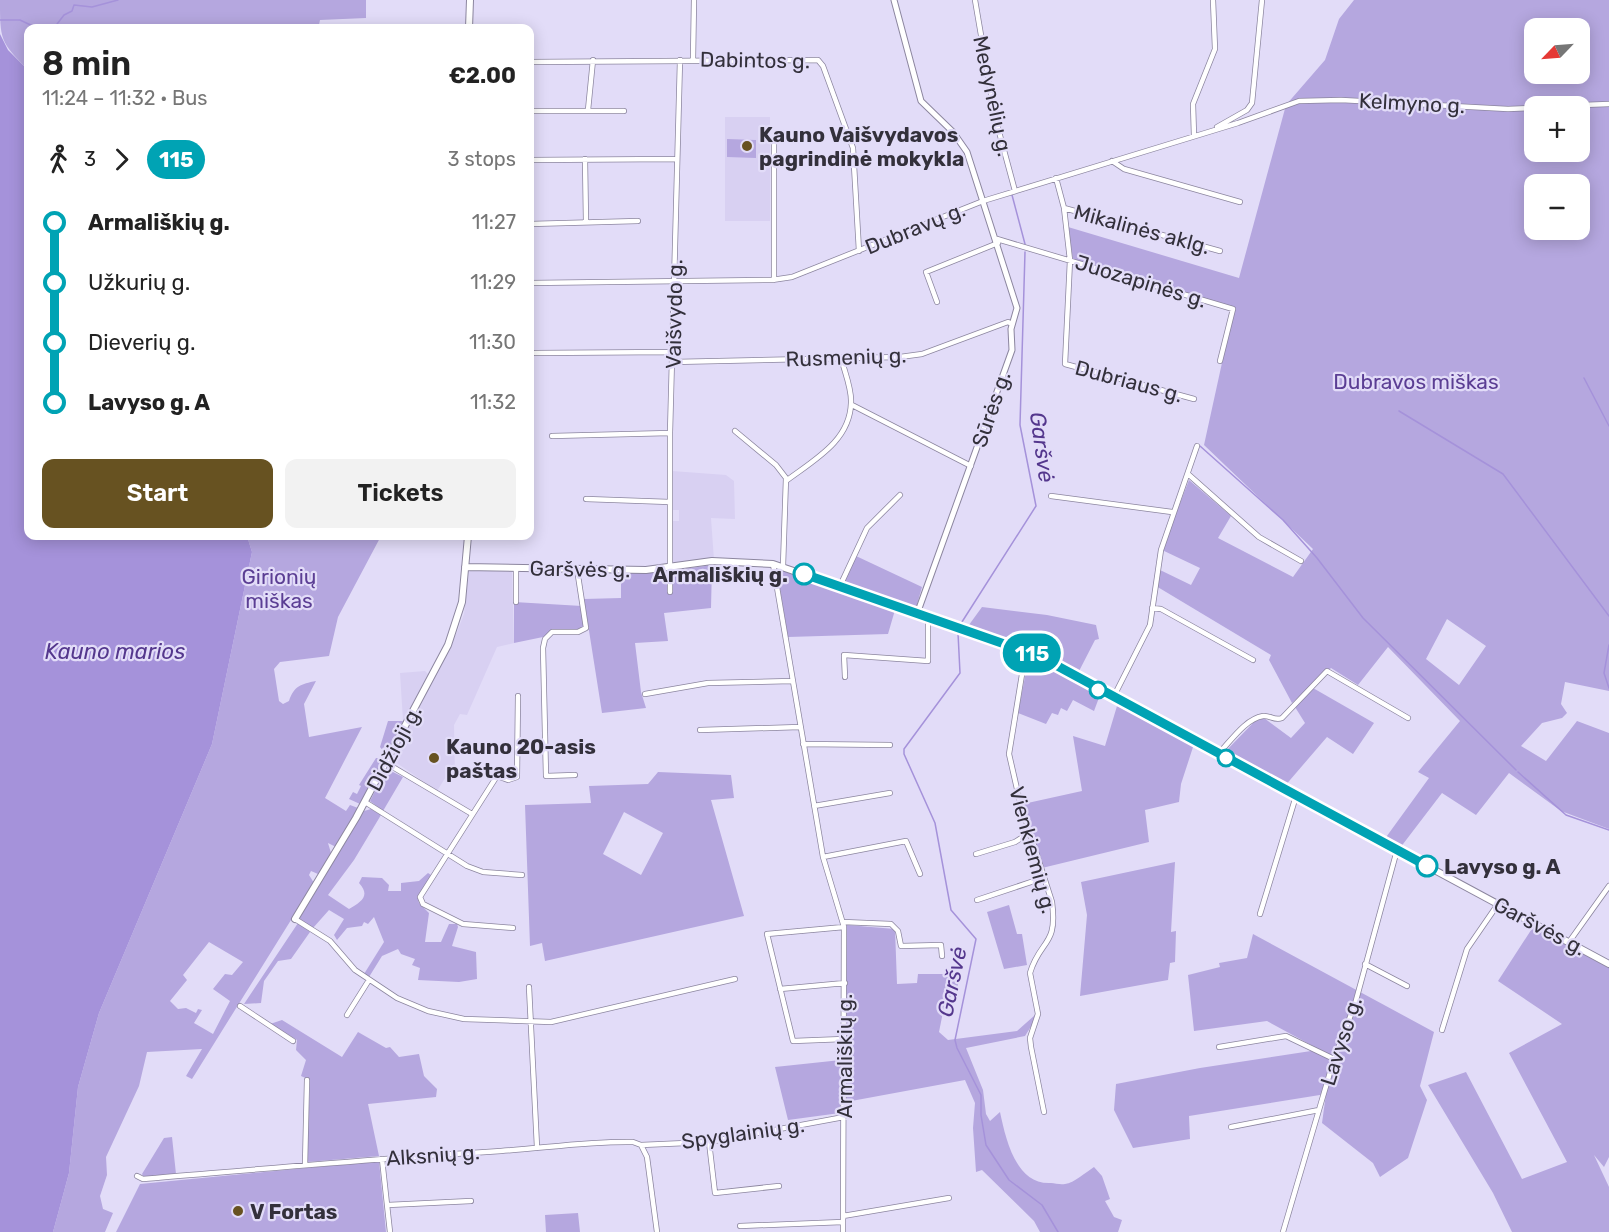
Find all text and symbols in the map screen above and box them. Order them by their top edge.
north arrow [1524,18,1590,84]
map controls [1524,18,1590,240]
street label: Medynėlių g. [968,33,1018,159]
text: 8 min [42,44,131,83]
street label: Dabintos g. [700,47,810,73]
text: €2.00 [448,62,516,89]
text: 11:24 – 11:32 · Bus [42,86,208,110]
street label: Kelmyno g. [1358,88,1466,118]
button: + [1524,96,1590,162]
place label: Kauno Vaišvydavos pagrindinė mokykla [759,122,964,171]
marker: Kauno Vaišvydavos pagrindinė mokykla [740,139,754,153]
icon: walk [42,143,75,176]
icon: forward [105,143,138,176]
text: 3 [84,147,96,171]
text: 115 [159,147,193,172]
text: 3 stops [447,147,516,171]
button: − [1524,174,1590,240]
street label: Dubravų g. [861,197,969,259]
street label: Mikalinės aklg. [1071,199,1213,259]
text: Armališkių g. [88,209,230,236]
text: 11:27 [472,210,516,234]
street label: Juozapinės g. [1072,249,1210,313]
street label: Vaišvydo g. [661,259,687,369]
text: Užkurių g. [88,269,190,296]
text: 11:29 [470,270,516,294]
text: Dieverių g. [88,329,196,356]
text: 11:30 [469,330,516,354]
street label: Rusmenių g. [785,342,907,372]
street label: Dubriaus g. [1072,355,1186,407]
street label: Sūrės g. [966,368,1016,450]
park label: Dubravos miškas [1333,369,1499,394]
text: Lavyso g. A [88,389,210,416]
text: 11:32 [470,390,516,414]
water label: Garšvė [1024,410,1060,484]
button: Start [42,459,273,528]
button: Tickets [285,459,516,528]
street label: Garšvės g. [529,556,631,582]
place label: Armališkių g. [653,562,788,587]
marker: Armališkių g. [793,563,815,585]
park label: Girionių miškas [242,564,316,613]
line badge: 115 [998,634,1066,672]
water label: Kauno marios [45,638,185,665]
text: 115 [1015,641,1049,666]
unlabelled marker [1089,681,1107,699]
street label: Didžioji g. [361,701,427,795]
place label: Kauno 20-asis paštas [446,734,596,783]
unlabelled marker [1217,749,1235,767]
marker: Kauno 20-asis paštas [427,751,441,765]
street label: Vienkiemių g. [1004,784,1062,916]
place label: Lavyso g. A [1444,854,1560,879]
marker: Lavyso g. A [1416,855,1438,877]
street label: Garšvės g. [1490,891,1590,961]
water label: Garšvė [931,944,973,1020]
street label: Lavyso g. [1315,993,1367,1089]
street label: Armališkių g. [832,994,857,1118]
street label: Spyglainių g. [680,1112,806,1154]
street label: Alksnių g. [385,1139,481,1171]
place label: V Fortas [250,1199,337,1224]
marker: V Fortas [231,1204,245,1218]

